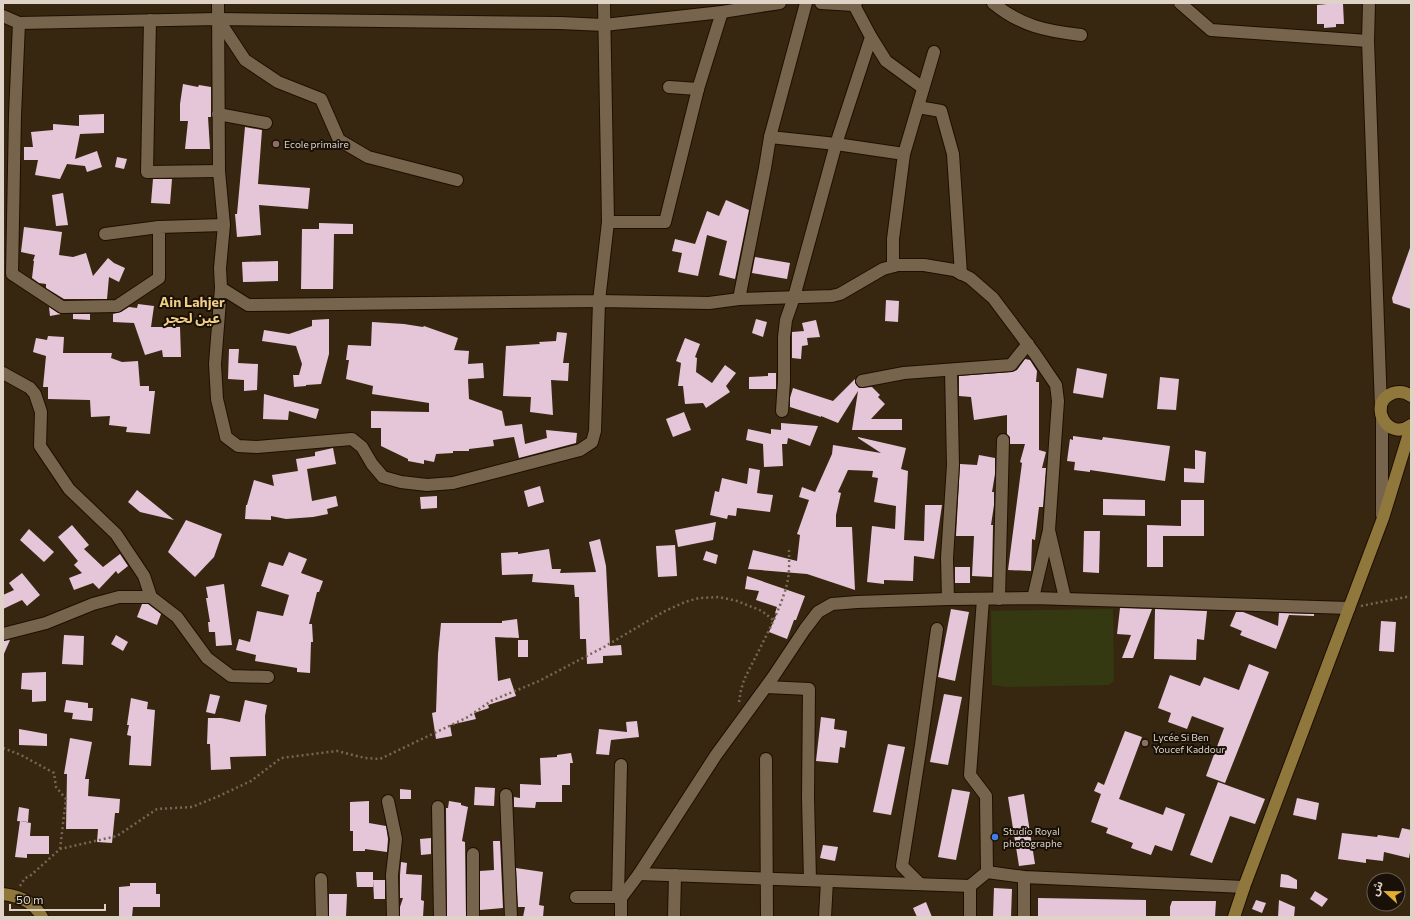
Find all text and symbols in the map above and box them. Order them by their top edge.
place label: Ecole primaire [284,138,349,150]
marker: Ecole primaire [271,139,281,149]
district label: Ain Lahjer عين لحجر [159,293,225,327]
place label: Lycée Si Ben Youcef Kaddour [1153,731,1225,755]
marker: Lycée Si Ben Youcef Kaddour [1140,738,1150,748]
place label: Studio Royal photographe [1003,825,1062,849]
marker: Studio Royal photographe [990,832,1000,842]
north arrow [1366,872,1406,912]
text: ش [1367,879,1386,898]
scale bar [10,886,105,912]
text: 50 m [16,892,44,906]

